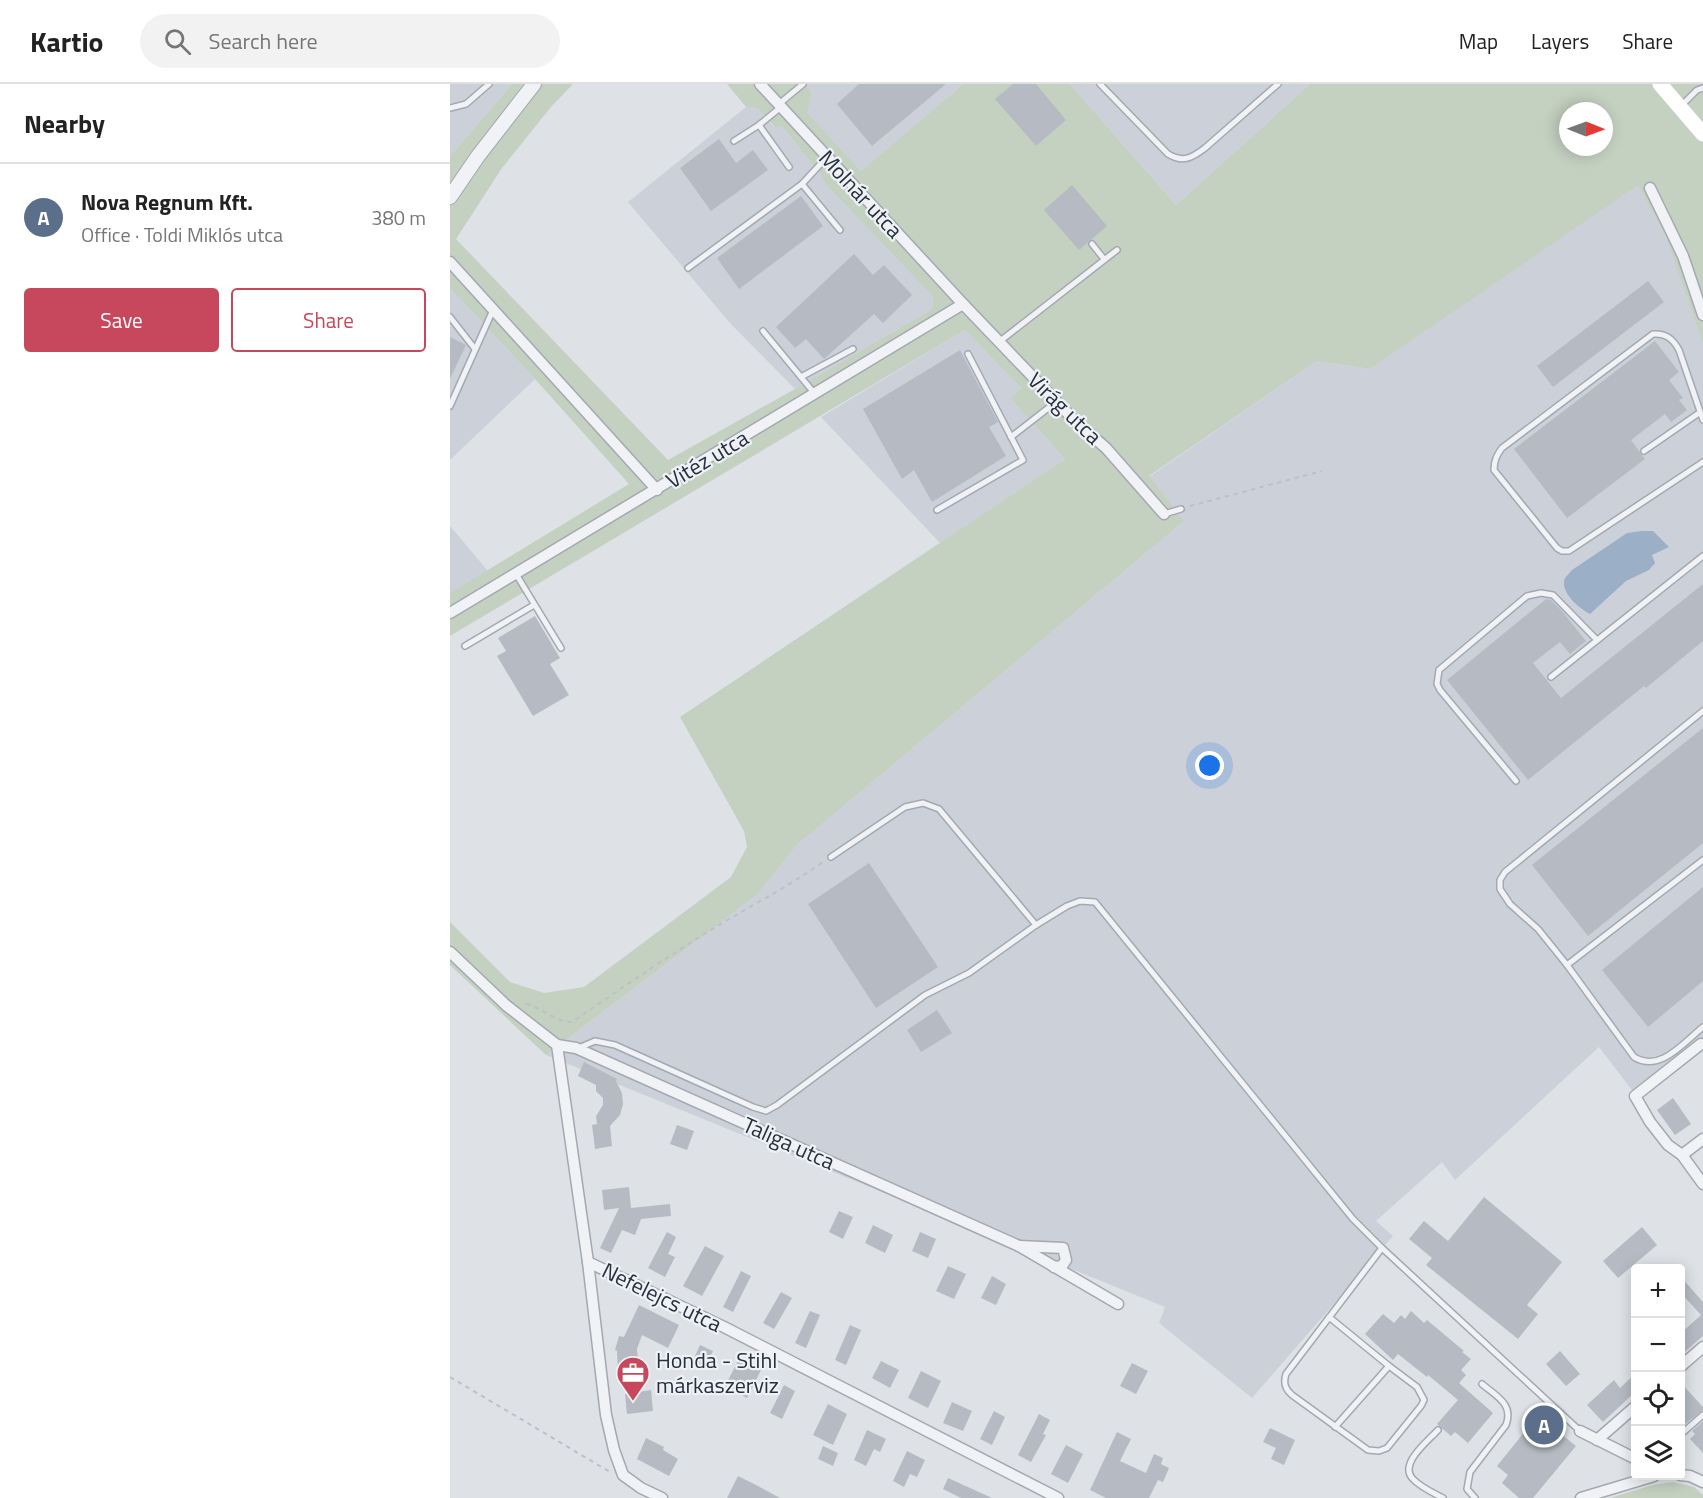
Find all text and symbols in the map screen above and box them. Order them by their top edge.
search box [140,14,560,68]
text: Kartio [30,20,104,63]
text: Search here [209,24,318,58]
icon: search [161,25,194,58]
text: Map [1459,25,1498,57]
text: Layers [1531,25,1589,57]
text: Share [1622,25,1673,57]
north arrow [1559,102,1613,156]
text: Nearby [24,104,105,143]
street label: Molnár utca [811,142,911,246]
text: Nova Regnum Kft. [81,185,253,219]
text: A [37,202,50,233]
text: 380 m [371,202,426,233]
text: Office · Toldi Miklós utca [81,219,283,250]
button: Save [24,288,219,352]
button: Share [231,288,426,352]
street label: Virág utca [1020,364,1110,452]
street label: Vitéz utca [659,421,755,497]
your location [1195,751,1224,780]
street label: Taliga utca [737,1108,841,1178]
street label: Nefelejcs utca [596,1253,728,1341]
map controls [1631,1264,1685,1480]
button: + [1631,1264,1685,1318]
button: − [1631,1318,1685,1372]
place label: Honda - Stihl márkaszerviz [656,1343,779,1402]
office icon: Honda - Stihl márkaszerviz [615,1355,651,1402]
button: locate [1631,1372,1685,1426]
pin: A [1524,1402,1564,1448]
button: layers [1631,1426,1685,1480]

